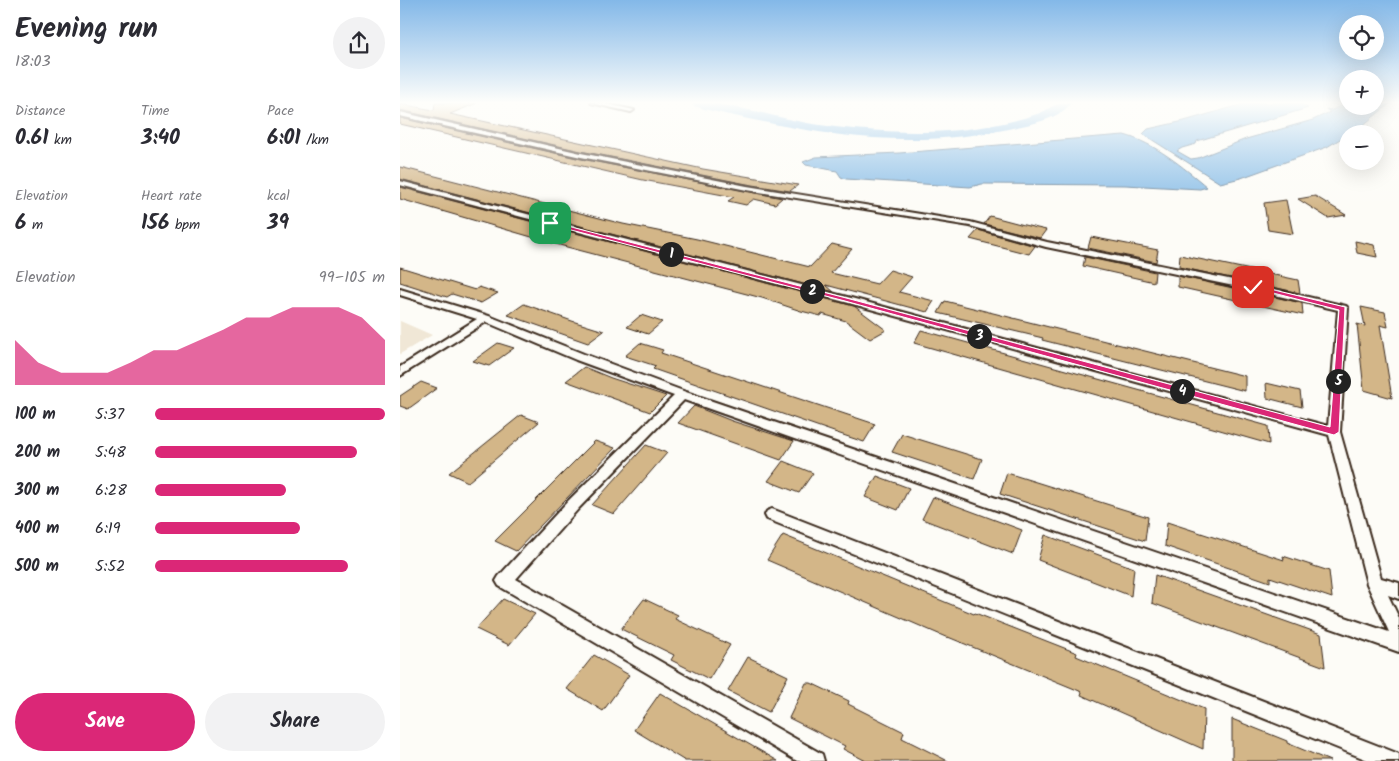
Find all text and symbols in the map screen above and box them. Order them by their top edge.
text: Evening run [15,7,158,52]
map controls [1339,15,1384,170]
button: locate [1339,15,1384,60]
button: share [333,17,385,69]
text: 18:03 [15,49,51,74]
button: + [1339,70,1384,115]
text: Distance [15,100,65,122]
text: Time [141,100,169,122]
text: Pace [267,100,294,122]
text: 0.61 [15,122,48,155]
text: 3:40 [141,122,180,155]
text: 6:01 [267,122,301,155]
button: − [1339,125,1384,170]
text: km [48,129,72,151]
text: /km [301,129,329,151]
text: Elevation [15,185,68,207]
text: Heart rate [141,185,202,207]
text: kcal [267,185,290,207]
pin [529,202,571,244]
text: 6 [15,207,26,240]
text: 156 [141,207,169,240]
text: 39 [267,207,289,240]
icon: arrive [536,209,564,237]
text: m [26,214,43,236]
text: bpm [169,214,200,236]
pin: 1 [658,242,684,266]
text: 1 [669,243,674,265]
text: Elevation [15,265,76,290]
text: 99–105 m [319,265,385,290]
pin [1232,266,1274,308]
icon: check [1239,273,1267,301]
pin: 2 [800,278,824,304]
text: 2 [808,280,817,302]
pin: 3 [966,324,992,348]
text: 3 [976,325,983,347]
pin: 5 [1326,368,1350,394]
text: 5 [1335,370,1342,392]
pin: 4 [1170,378,1194,404]
text: 4 [1179,380,1186,402]
text: 100 m [15,402,56,427]
text: 5:37 [95,402,124,427]
text: 200 m [15,440,60,465]
text: 5:48 [95,440,126,465]
text: 300 m [15,478,59,503]
text: 6:28 [95,478,127,503]
text: 400 m [15,516,59,541]
text: 6:19 [95,516,121,541]
text: 500 m [15,554,59,579]
text: 5:52 [95,554,125,579]
button: Save [15,693,195,751]
button: Share [205,693,385,751]

